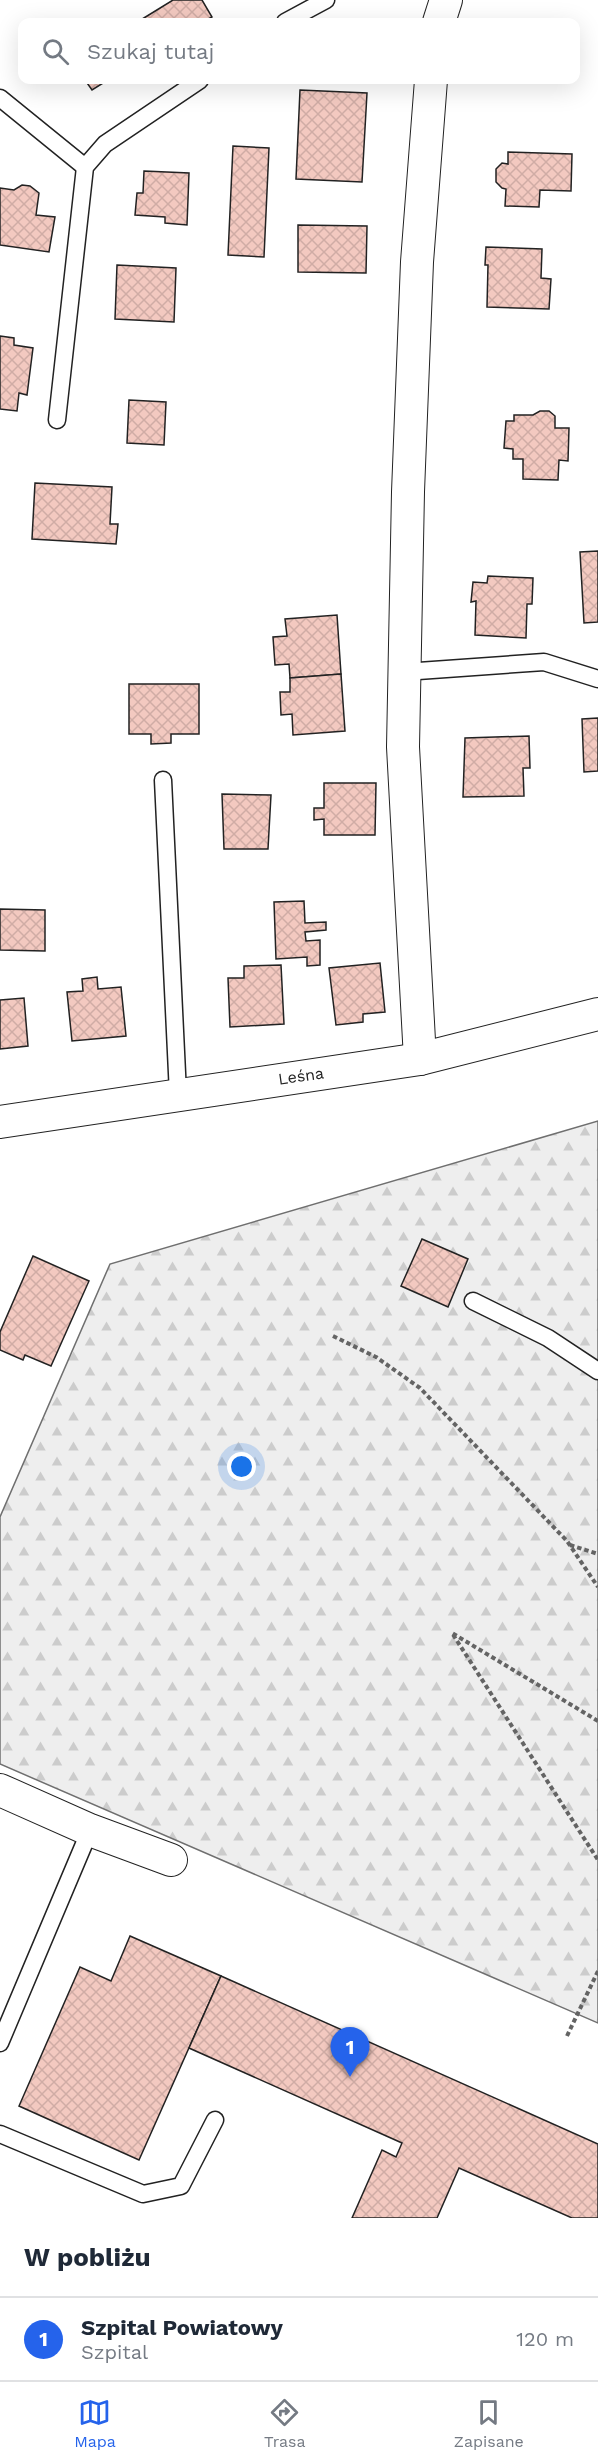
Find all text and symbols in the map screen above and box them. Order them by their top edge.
search box [18,18,580,84]
icon: search [39,35,72,68]
text: Szukaj tutaj [87,39,214,64]
street label: Leśna [277,1063,325,1089]
your location [227,1452,256,1481]
pin: 1 [330,2028,370,2077]
text: W pobliżu [24,2242,151,2272]
text: Szpital Powiatowy [81,2315,283,2340]
text: 1 [39,2327,48,2351]
text: 120 m [516,2327,574,2351]
text: Szpital [81,2340,148,2364]
tab: Mapa [74,2396,116,2451]
tab: Trasa [264,2396,306,2451]
tab: Zapisane [454,2396,524,2451]

